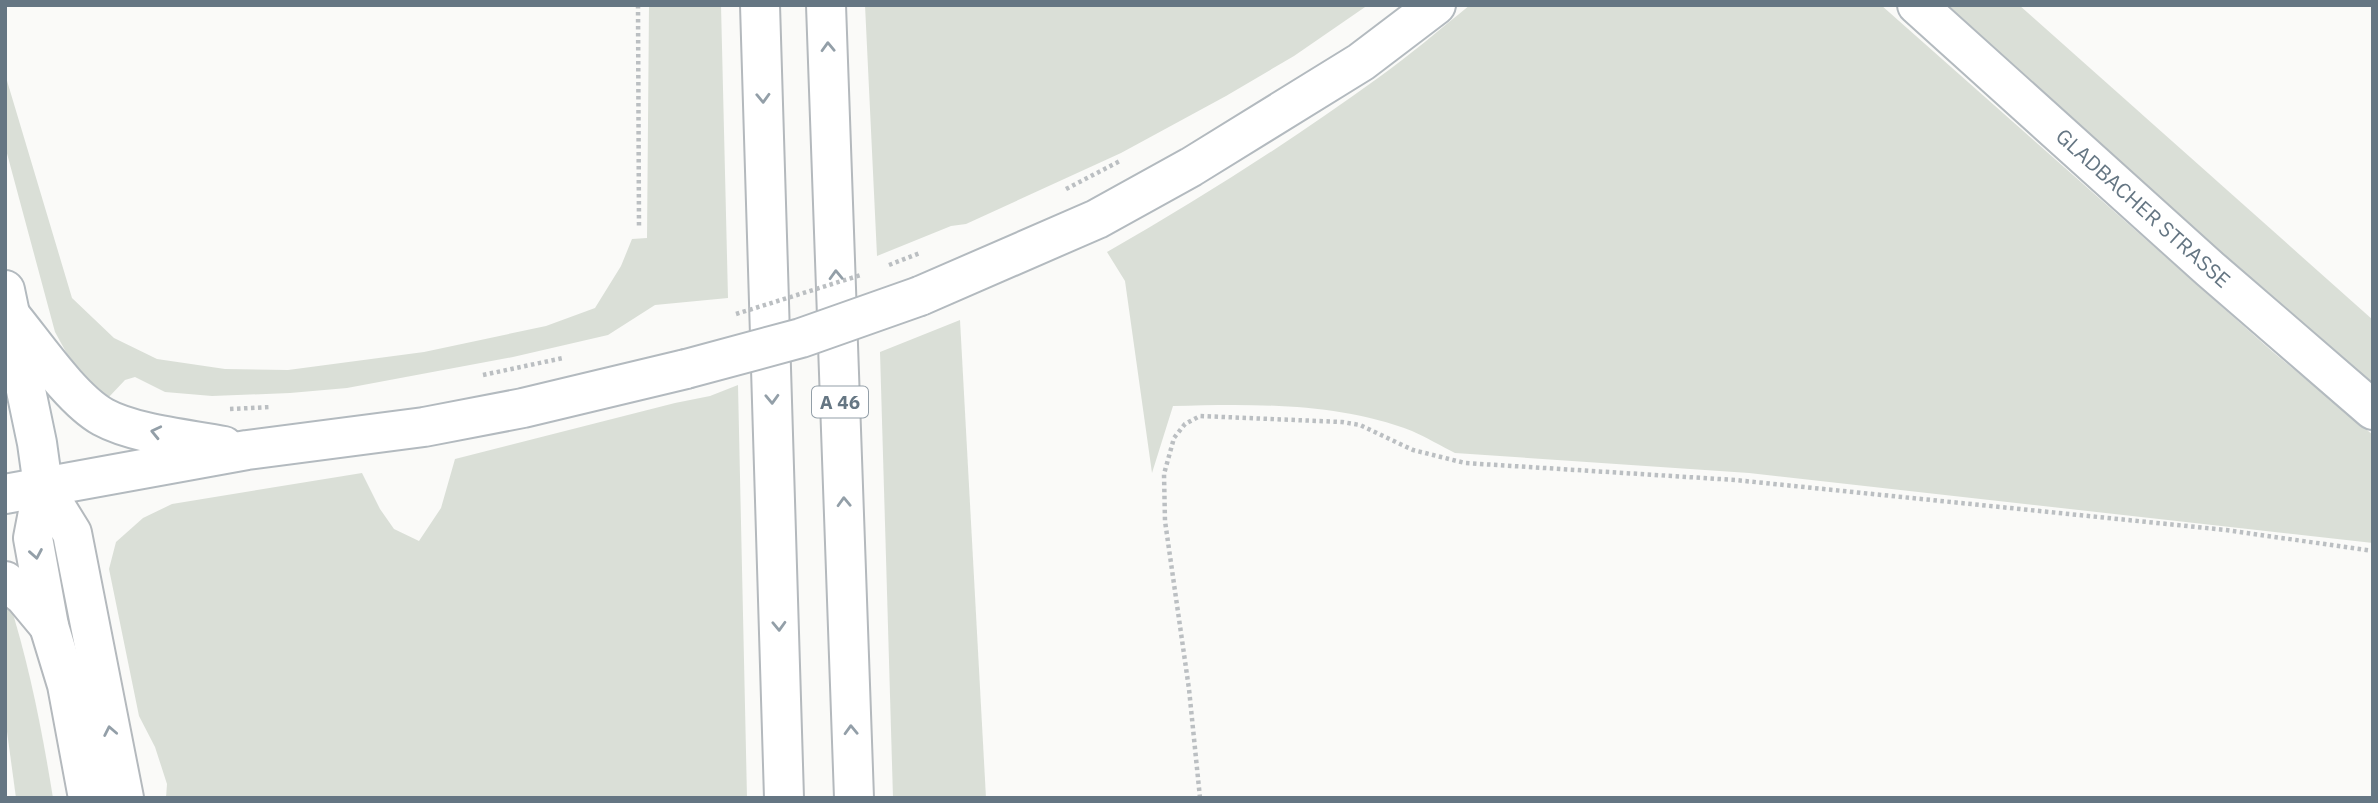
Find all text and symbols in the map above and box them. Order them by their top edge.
one-way arrow [820,42,836,52]
one-way arrow [755,93,771,104]
street label: GLADBACHER STRASSE [2050,122,2237,294]
one-way arrow [828,269,843,280]
road number: A 46 [812,386,868,418]
one-way arrow [764,394,780,405]
one-way arrow [150,426,162,441]
one-way arrow [836,496,851,507]
one-way arrow [28,548,43,559]
one-way arrow [771,621,786,632]
one-way arrow [844,724,859,735]
one-way arrow [104,725,119,737]

